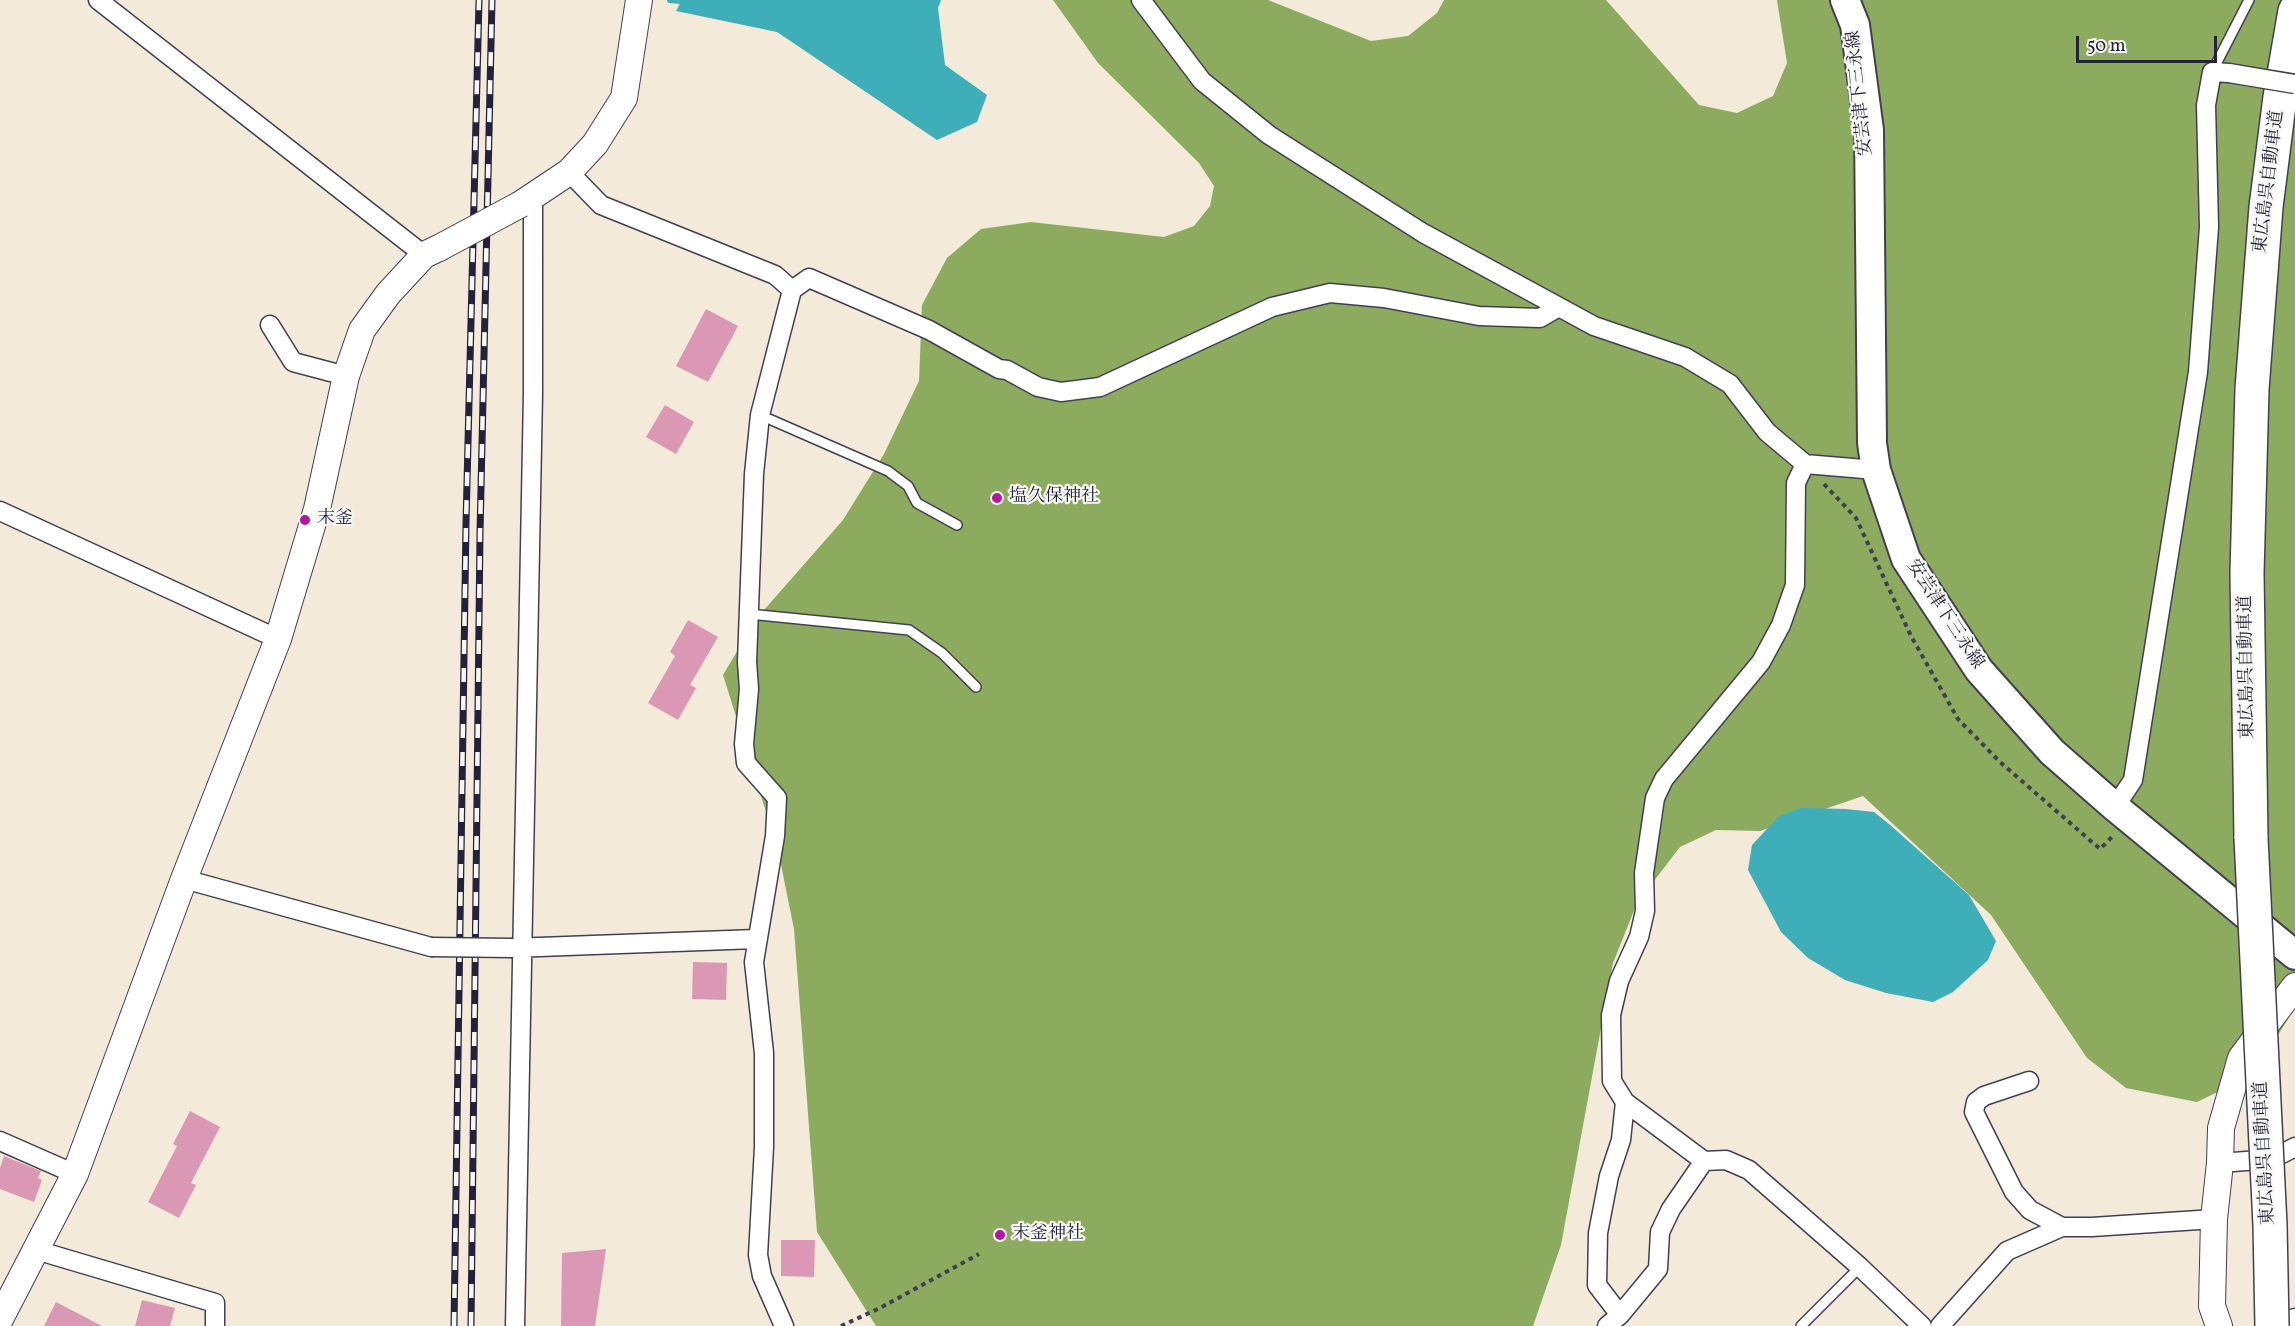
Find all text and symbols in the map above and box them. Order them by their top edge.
scale bar [2079,24,2220,62]
street label: 安芸津下三永線 [1844,29,1878,157]
text: 50 m [2087,34,2126,59]
street label: 東広島呉自動車道 [2251,109,2289,255]
place label: 塩久保神社 [1009,487,1099,509]
marker: 塩久保神社 [990,491,1004,505]
place label: 末釜 [317,509,353,531]
marker: 末釜 [298,513,312,527]
street label: 安芸津下三永線 [1901,556,1987,674]
street label: 東広島呉自動車道 [2236,595,2260,739]
street label: 東広島呉自動車道 [2251,1081,2281,1225]
place label: 末釜神社 [1012,1224,1084,1246]
marker: 末釜神社 [993,1228,1007,1242]

